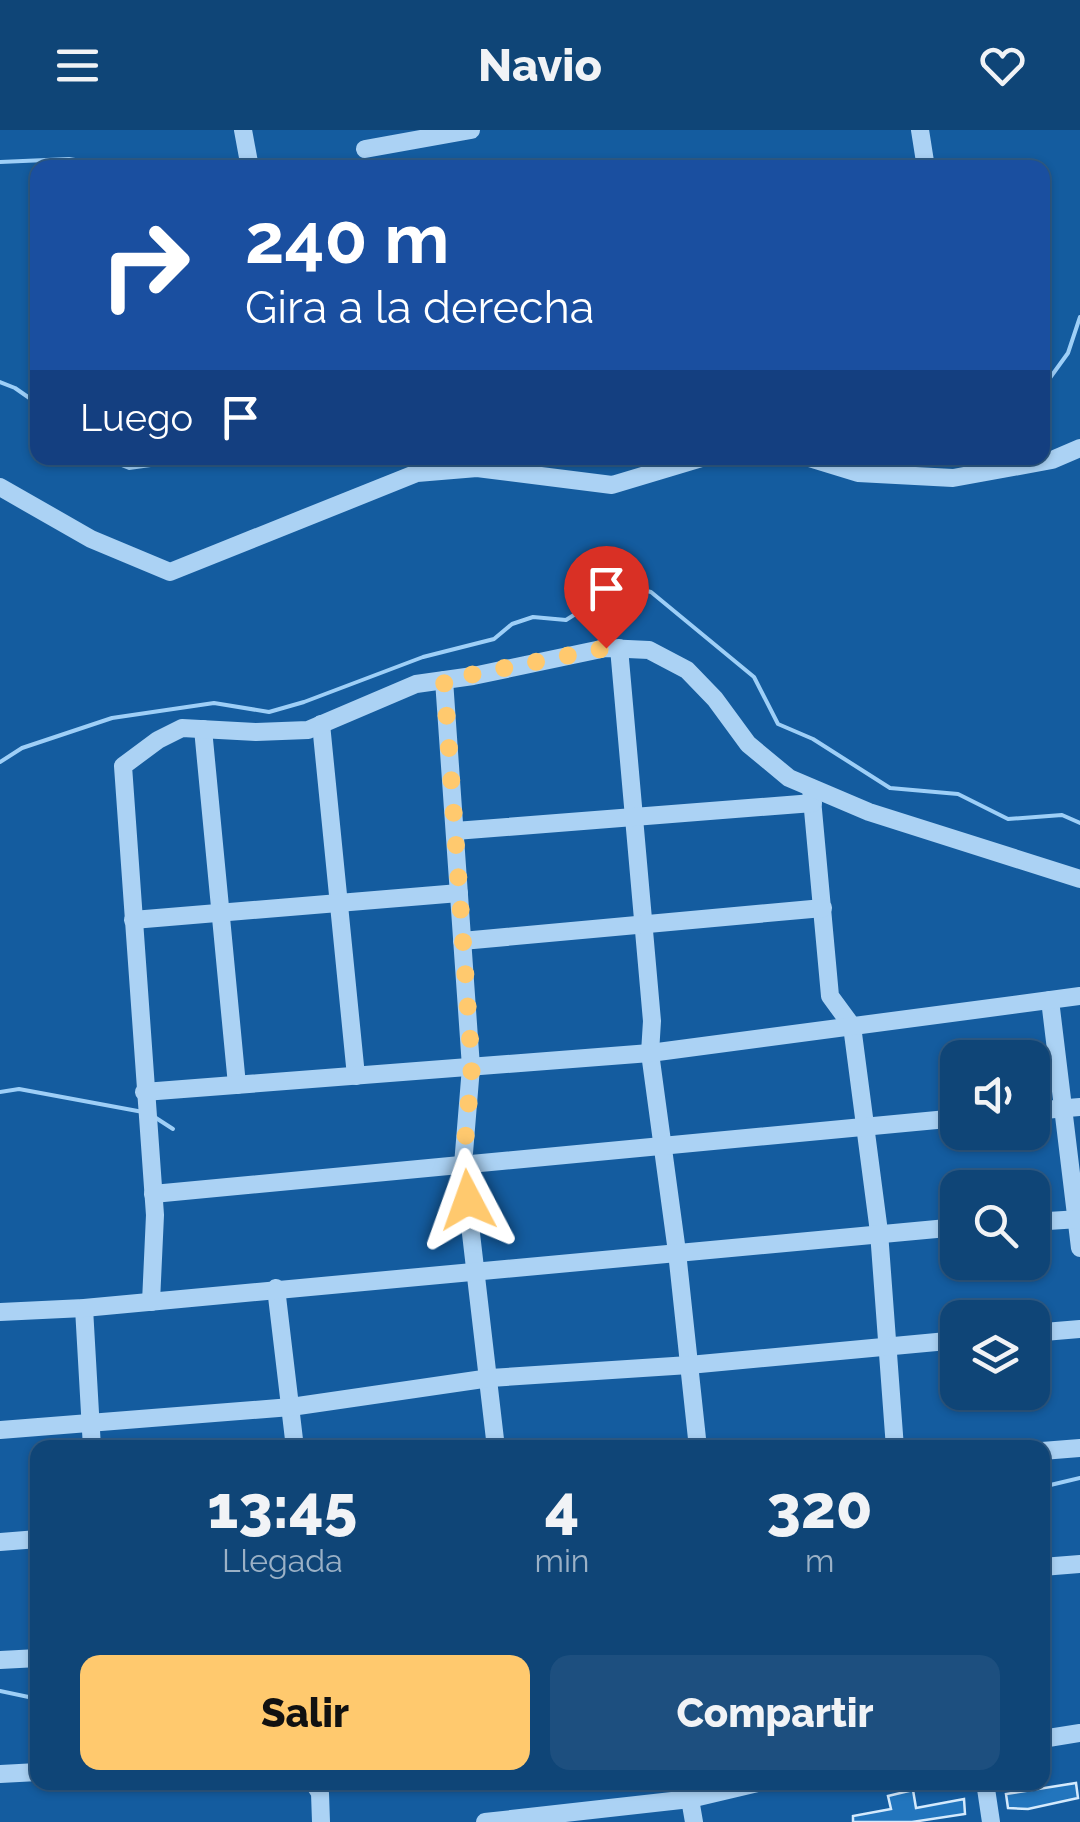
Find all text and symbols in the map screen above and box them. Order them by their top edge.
icon: menu [50,38,105,93]
icon: heart [975,38,1030,93]
text: Navio [478,39,602,92]
text: 240 m [245,197,449,279]
icon: right [80,200,210,330]
text: Gira a la derecha [245,281,594,334]
icon: arrive [213,390,268,445]
text: Luego [80,395,193,440]
pin [564,546,649,649]
icon: arrive [579,561,634,616]
map controls [940,1040,1050,1410]
button: sound [940,1040,1050,1150]
position arrow [416,1148,520,1252]
button: search [940,1170,1050,1280]
button: layers [940,1300,1050,1410]
text: 13:45 [207,1472,357,1542]
text: 4 [545,1472,579,1542]
text: 320 [767,1472,873,1542]
text: Llegada [222,1542,343,1579]
text: min [534,1542,590,1579]
text: m [805,1542,834,1579]
button: Salir [80,1655,530,1770]
button: Compartir [550,1655,1000,1770]

